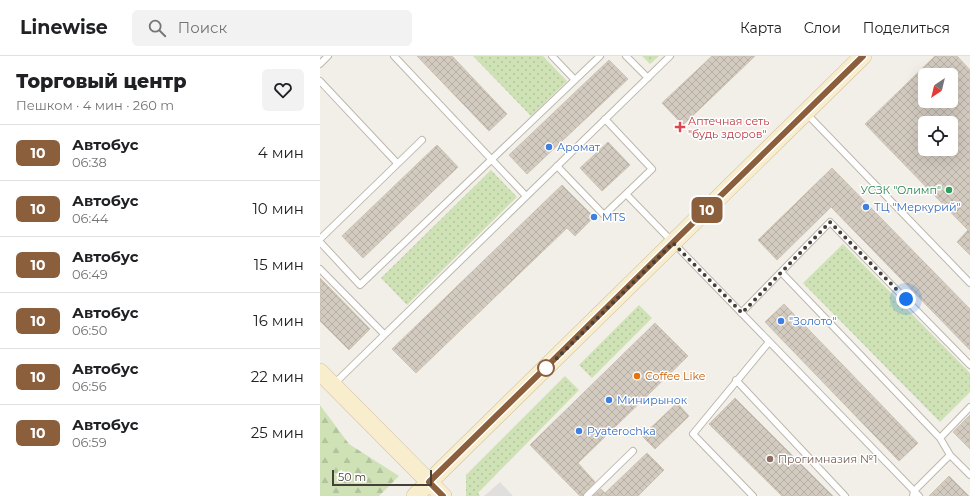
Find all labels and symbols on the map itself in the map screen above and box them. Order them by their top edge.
north arrow [918,68,958,108]
place label: Аптечная сеть "будь здоров" [688,114,769,141]
marker: Аптечная сеть "будь здоров" [675,122,685,132]
place label: Аромат [557,140,601,154]
marker: Аромат [544,142,554,152]
place label: УСЗК "Олимп" [861,183,941,197]
marker: УСЗК "Олимп" [944,185,954,195]
line badge: 10 [689,197,725,223]
place label: ТЦ "Меркурий" [874,200,961,214]
marker: ТЦ "Меркурий" [861,202,871,212]
place label: MTS [602,210,626,224]
marker: MTS [589,212,599,222]
your location [896,289,916,309]
place label: "Золото" [789,314,837,328]
marker: "Золото" [776,316,786,326]
unlabelled marker [537,359,555,377]
place label: Coffee Like [645,369,706,383]
marker: Coffee Like [632,371,642,381]
place label: Минирынок [617,393,688,407]
marker: Минирынок [604,395,614,405]
place label: Pyaterochka [587,424,656,438]
marker: Pyaterochka [574,426,584,436]
place label: Прогимназия №1 [778,452,877,466]
marker: Прогимназия №1 [765,454,775,464]
scale bar [332,468,432,487]

